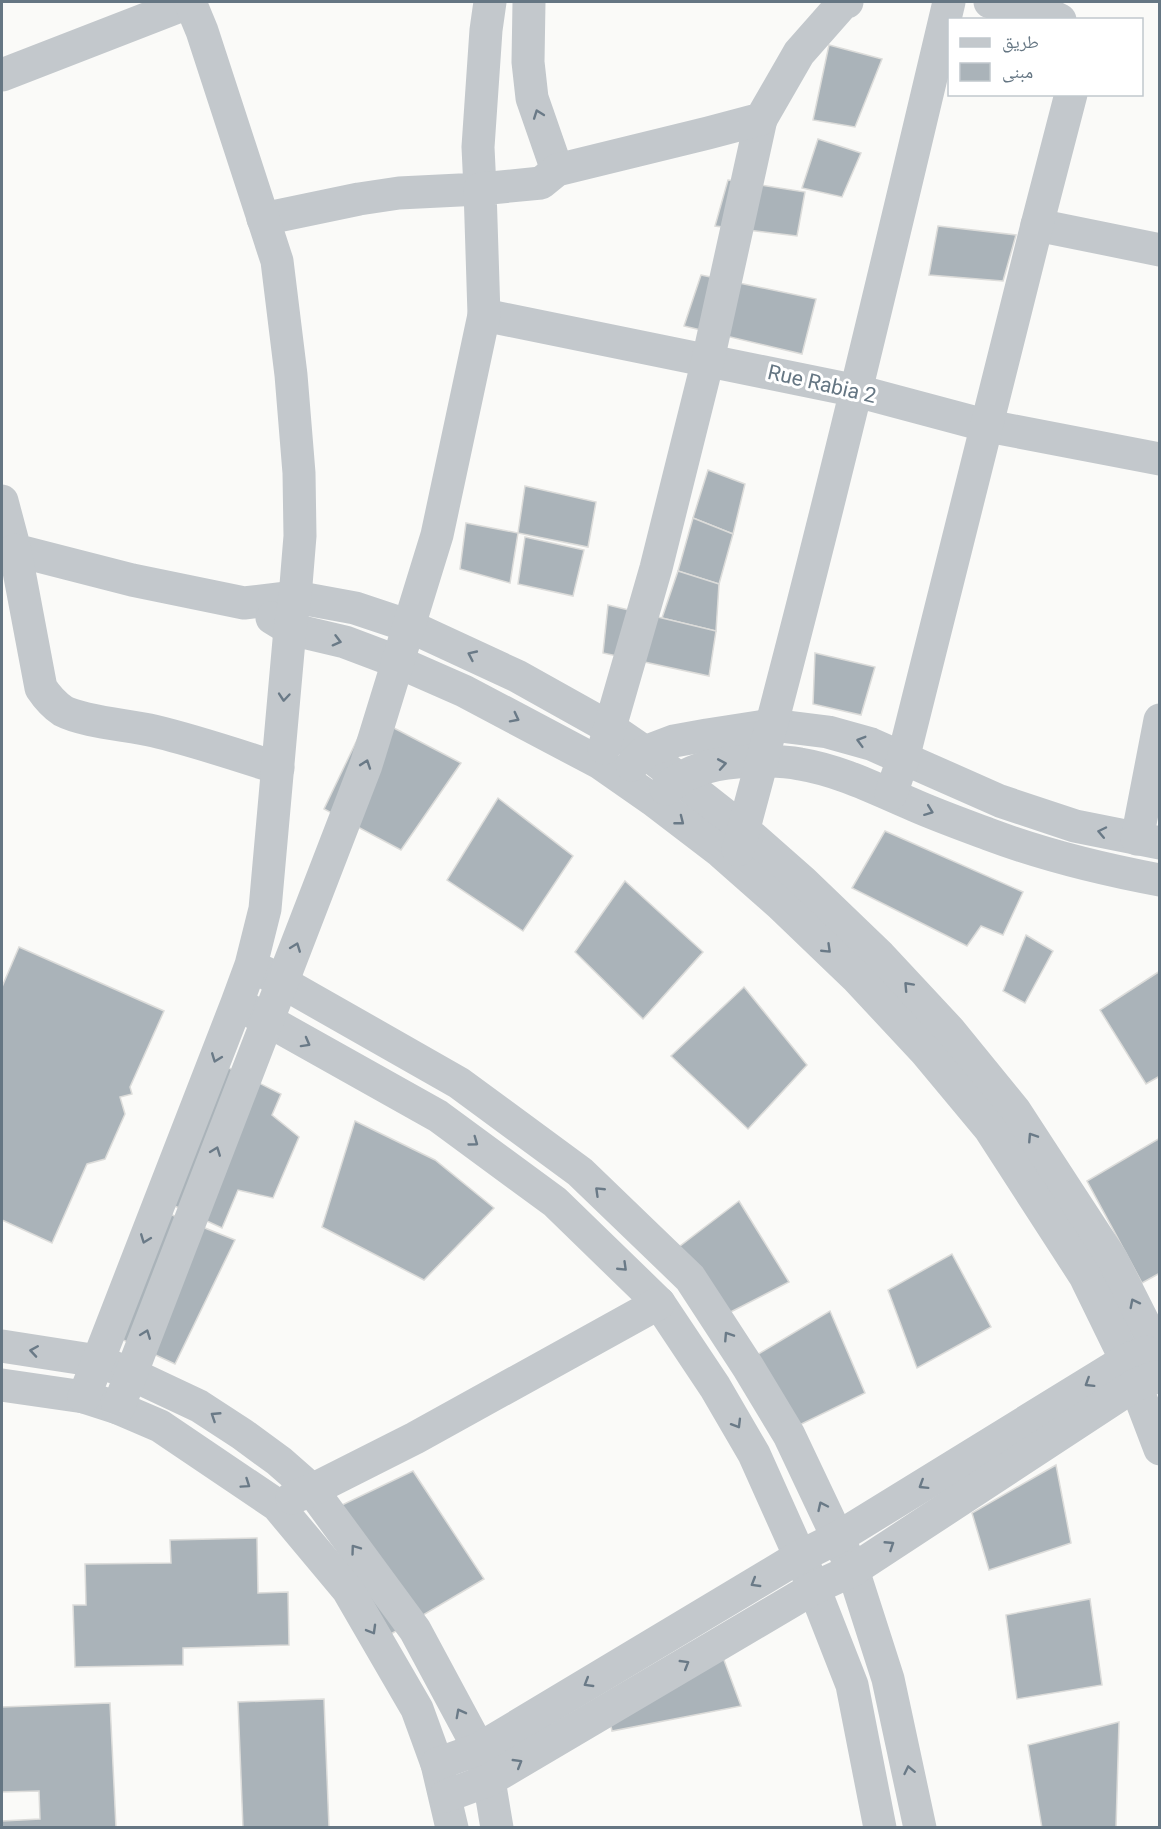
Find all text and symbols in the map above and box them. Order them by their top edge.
legend [948,18,1143,96]
text: طريق [1002,31,1039,53]
text: مبنى [1002,61,1033,83]
one-way arrow [533,109,546,120]
street label: Rue Rabia 2 [765,360,879,408]
one-way arrow [332,633,342,646]
one-way arrow [467,650,478,662]
one-way arrow [278,692,291,701]
one-way arrow [509,711,520,722]
one-way arrow [856,736,867,748]
one-way arrow [717,759,727,771]
one-way arrow [359,760,371,770]
one-way arrow [923,804,934,816]
one-way arrow [674,813,685,824]
one-way arrow [1097,826,1107,839]
one-way arrow [289,942,302,952]
one-way arrow [820,942,830,953]
one-way arrow [904,983,915,993]
one-way arrow [300,1035,311,1047]
one-way arrow [211,1052,223,1063]
one-way arrow [1028,1132,1039,1143]
one-way arrow [467,1135,478,1146]
one-way arrow [209,1147,222,1157]
one-way arrow [596,1187,607,1198]
one-way arrow [140,1233,152,1244]
one-way arrow [615,1260,626,1271]
one-way arrow [1130,1298,1141,1309]
one-way arrow [139,1329,152,1339]
one-way arrow [724,1331,735,1342]
one-way arrow [29,1346,38,1358]
one-way arrow [1085,1375,1095,1387]
one-way arrow [211,1412,221,1424]
one-way arrow [729,1418,741,1428]
one-way arrow [240,1476,250,1488]
one-way arrow [919,1477,929,1489]
one-way arrow [818,1501,830,1512]
one-way arrow [884,1541,895,1552]
one-way arrow [352,1544,363,1555]
one-way arrow [751,1576,761,1587]
one-way arrow [364,1624,376,1634]
one-way arrow [679,1659,689,1671]
one-way arrow [584,1676,594,1688]
one-way arrow [456,1709,467,1719]
one-way arrow [512,1759,522,1770]
one-way arrow [903,1765,916,1775]

